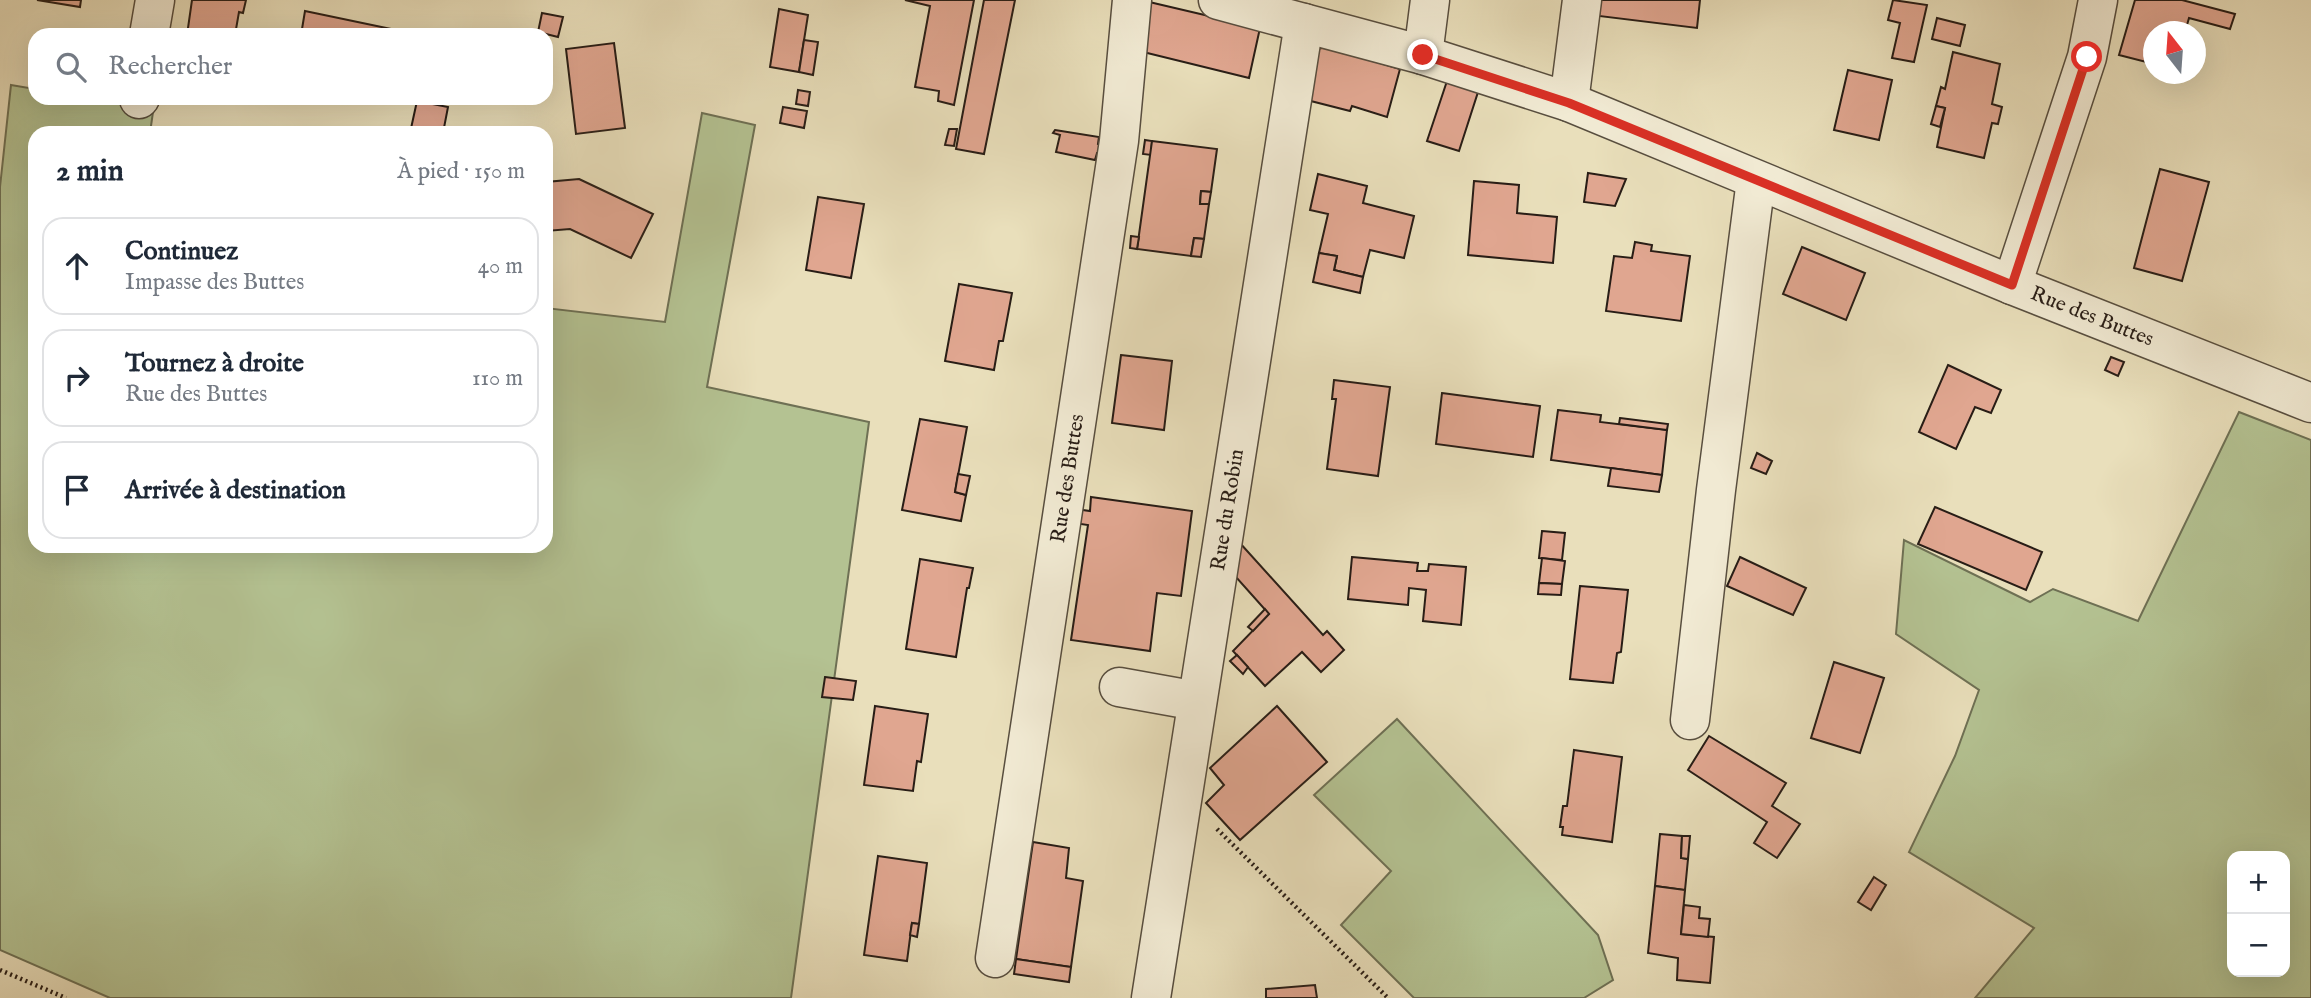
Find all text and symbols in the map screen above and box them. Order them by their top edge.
north arrow [2143,21,2206,84]
search box [28,28,553,105]
route end [1407,39,1438,70]
route start [2071,41,2102,72]
icon: search [52,48,90,86]
text: Rechercher [108,50,232,83]
text: 2 min [56,153,124,191]
text: À pied · 150 m [397,157,525,186]
text: Continuez [125,235,238,268]
icon: ahead [58,247,96,285]
text: 40 m [478,252,523,281]
text: Impasse des Buttes [125,268,304,297]
street label: Rue des Buttes [2027,280,2158,353]
text: Tournez à droite [125,347,304,380]
icon: right [58,359,96,397]
text: 110 m [472,364,523,393]
text: Rue des Buttes [125,380,267,409]
street label: Rue des Buttes [1045,412,1091,545]
street label: Rue du Robin [1205,447,1250,573]
icon: arrive [58,471,96,509]
text: Arrivée à destination [125,474,346,507]
map controls [2227,851,2290,977]
button: + [2227,851,2290,914]
button: − [2227,914,2290,977]

